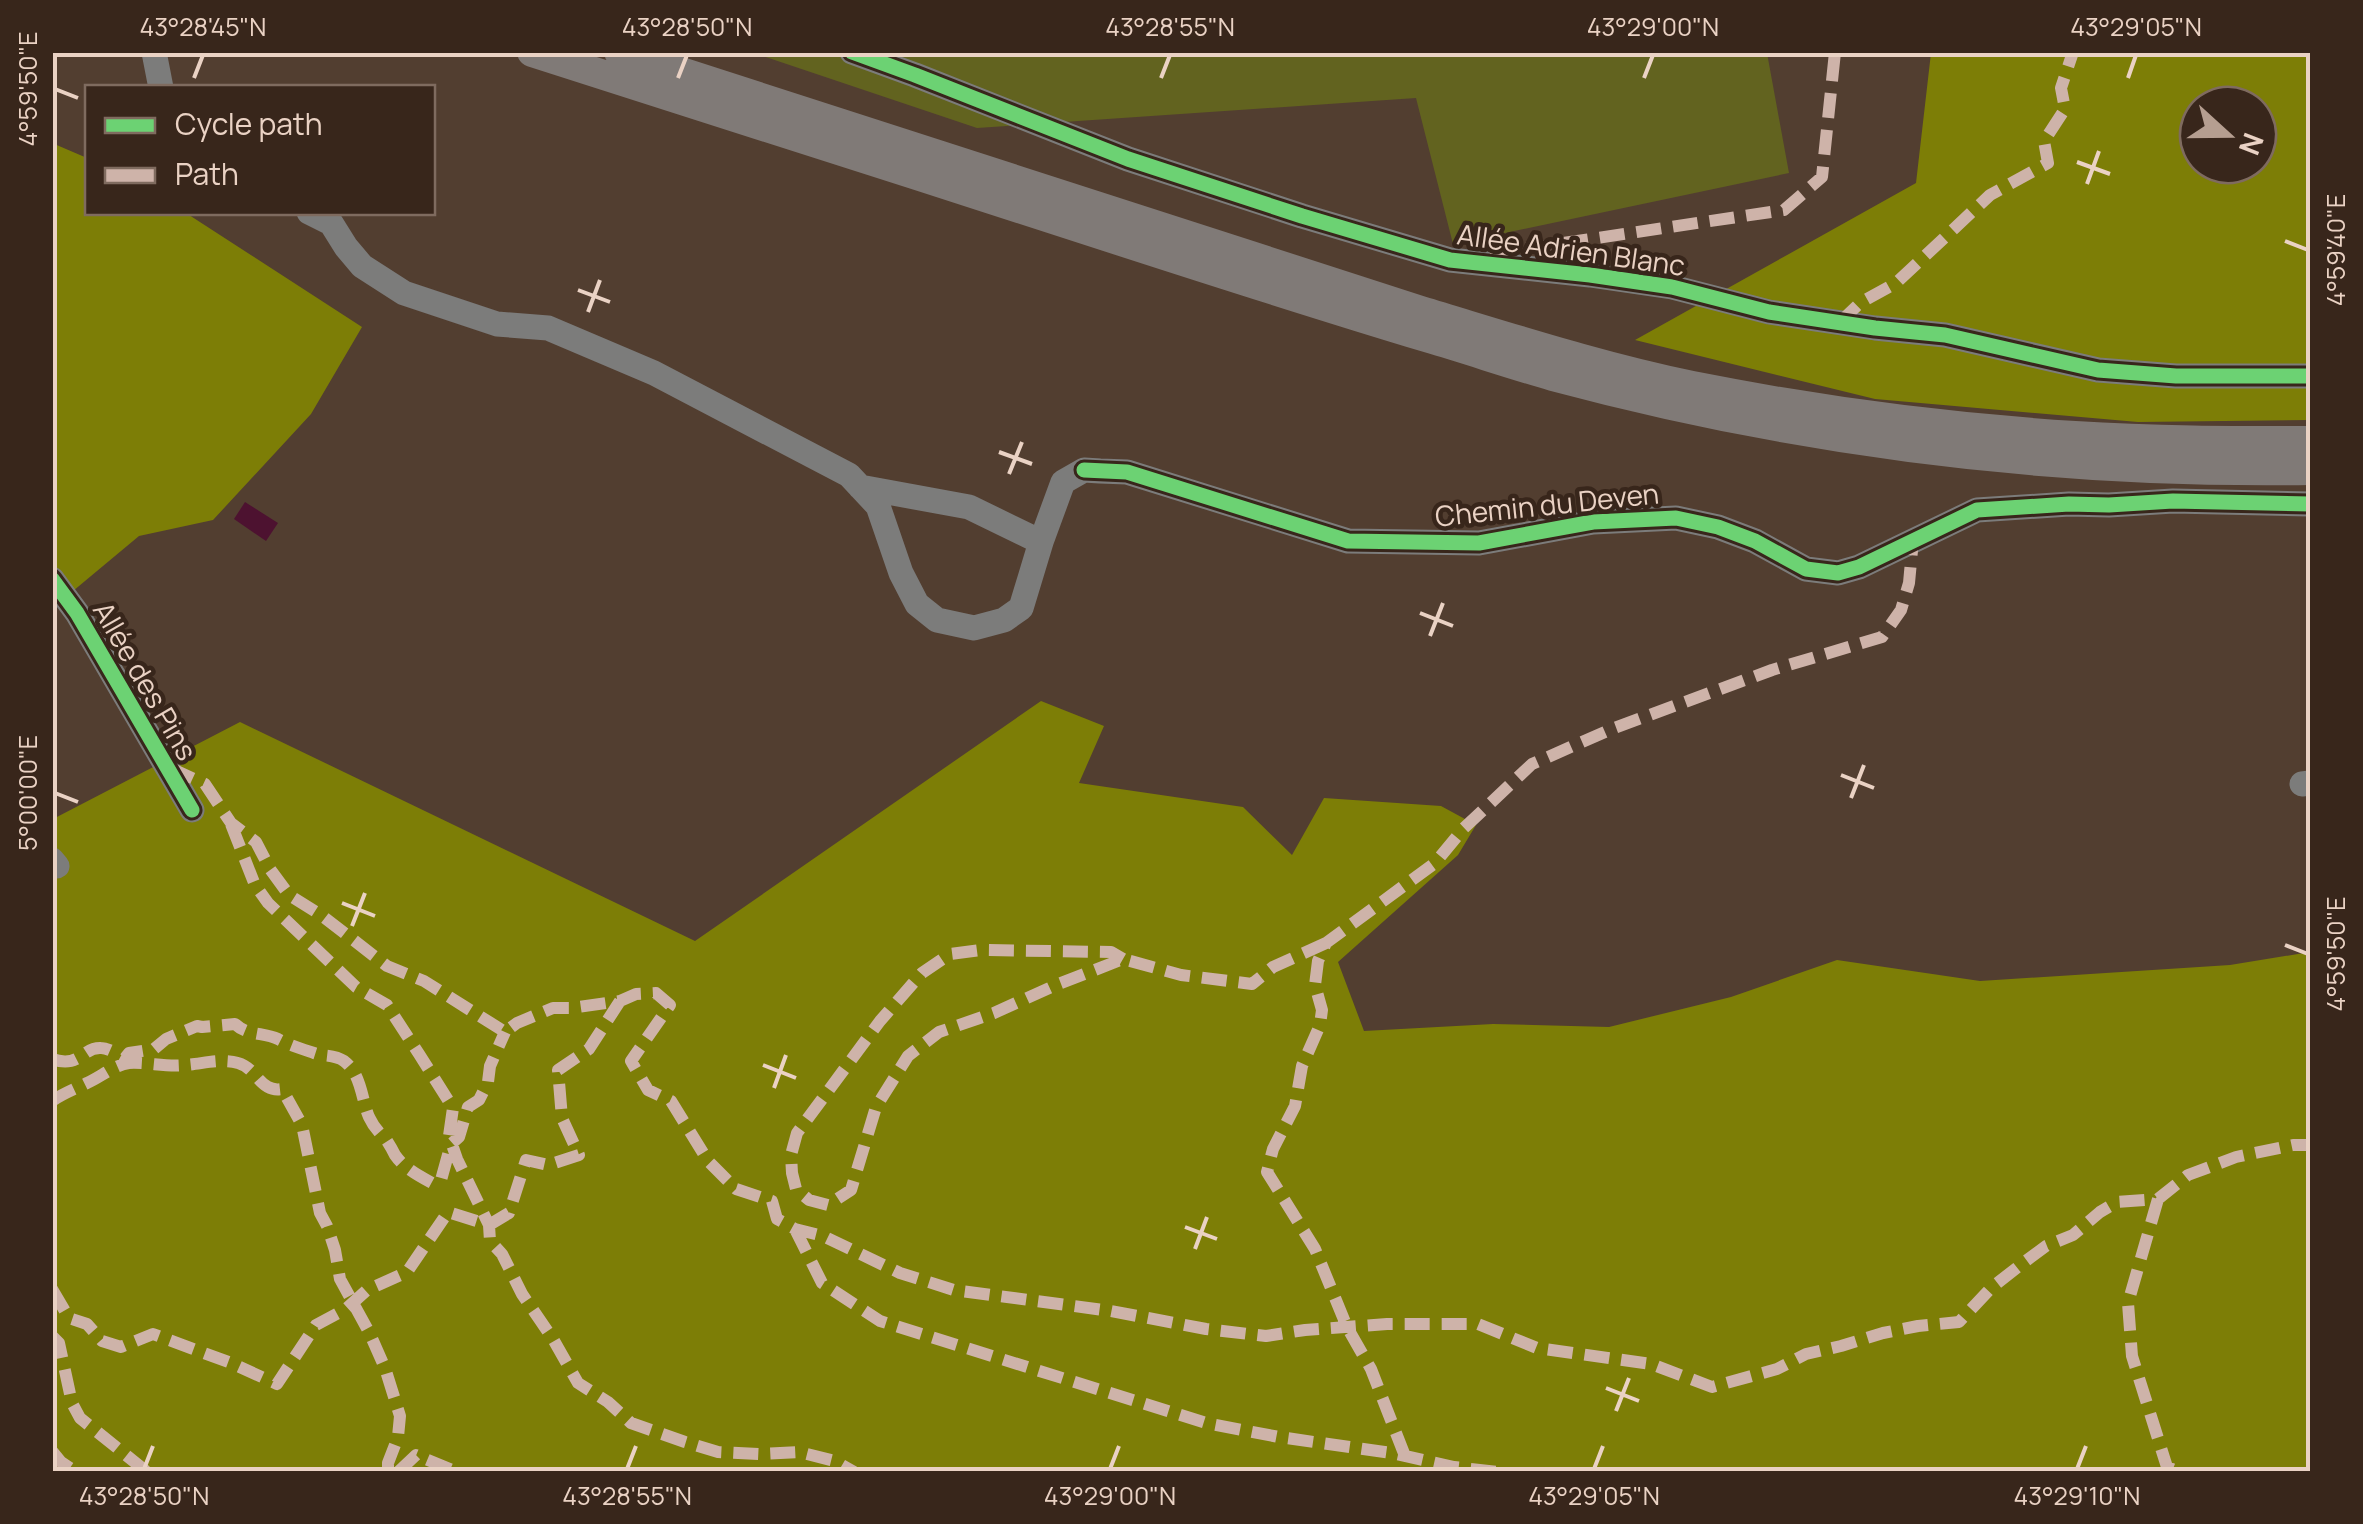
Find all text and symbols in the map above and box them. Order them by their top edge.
text: 43°28'45"N [139,9,267,44]
text: 43°28'50"N [622,9,752,44]
text: 43°28'55"N [1105,9,1235,44]
text: 43°29'00"N [1587,9,1719,44]
text: 43°29'05"N [2070,9,2202,44]
text: 4°59'50"E [10,31,45,147]
legend [85,85,435,215]
north arrow [2178,85,2278,185]
text: Cycle path [175,103,323,144]
text: N [2231,128,2274,161]
text: Path [175,153,239,194]
text: 4°59'40"E [2318,194,2353,306]
street label: Allée Adrien Blanc [1455,214,1687,284]
street label: Chemin du Deven [1433,473,1661,535]
street label: Allée des Pins [85,594,207,767]
text: 5°00'00"E [10,735,45,851]
text: 4°59'50"E [2318,896,2353,1012]
text: 43°28'50"N [79,1478,209,1513]
text: 43°28'55"N [562,1478,692,1513]
text: 43°29'00"N [1044,1478,1176,1513]
text: 43°29'05"N [1528,1478,1660,1513]
text: 43°29'10"N [2014,1478,2140,1513]

